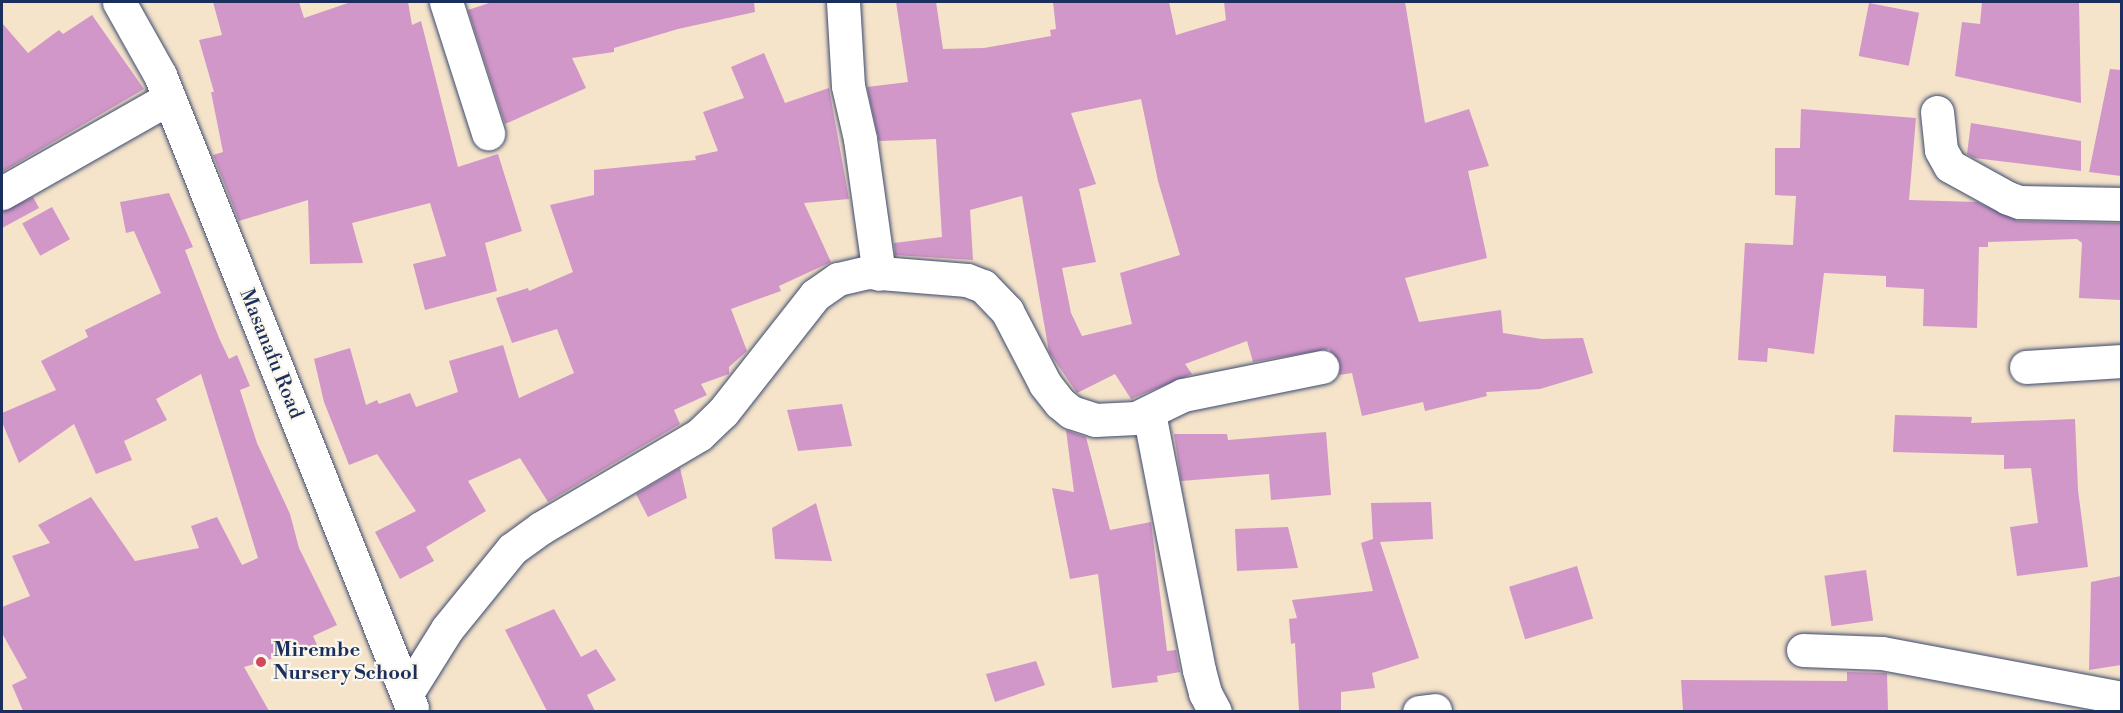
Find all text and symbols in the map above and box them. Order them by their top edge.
street label: Masanafu Road [234,286,308,422]
place label: Mirembe Nursery School [273,638,418,685]
marker: Mirembe Nursery School [254,655,268,669]

